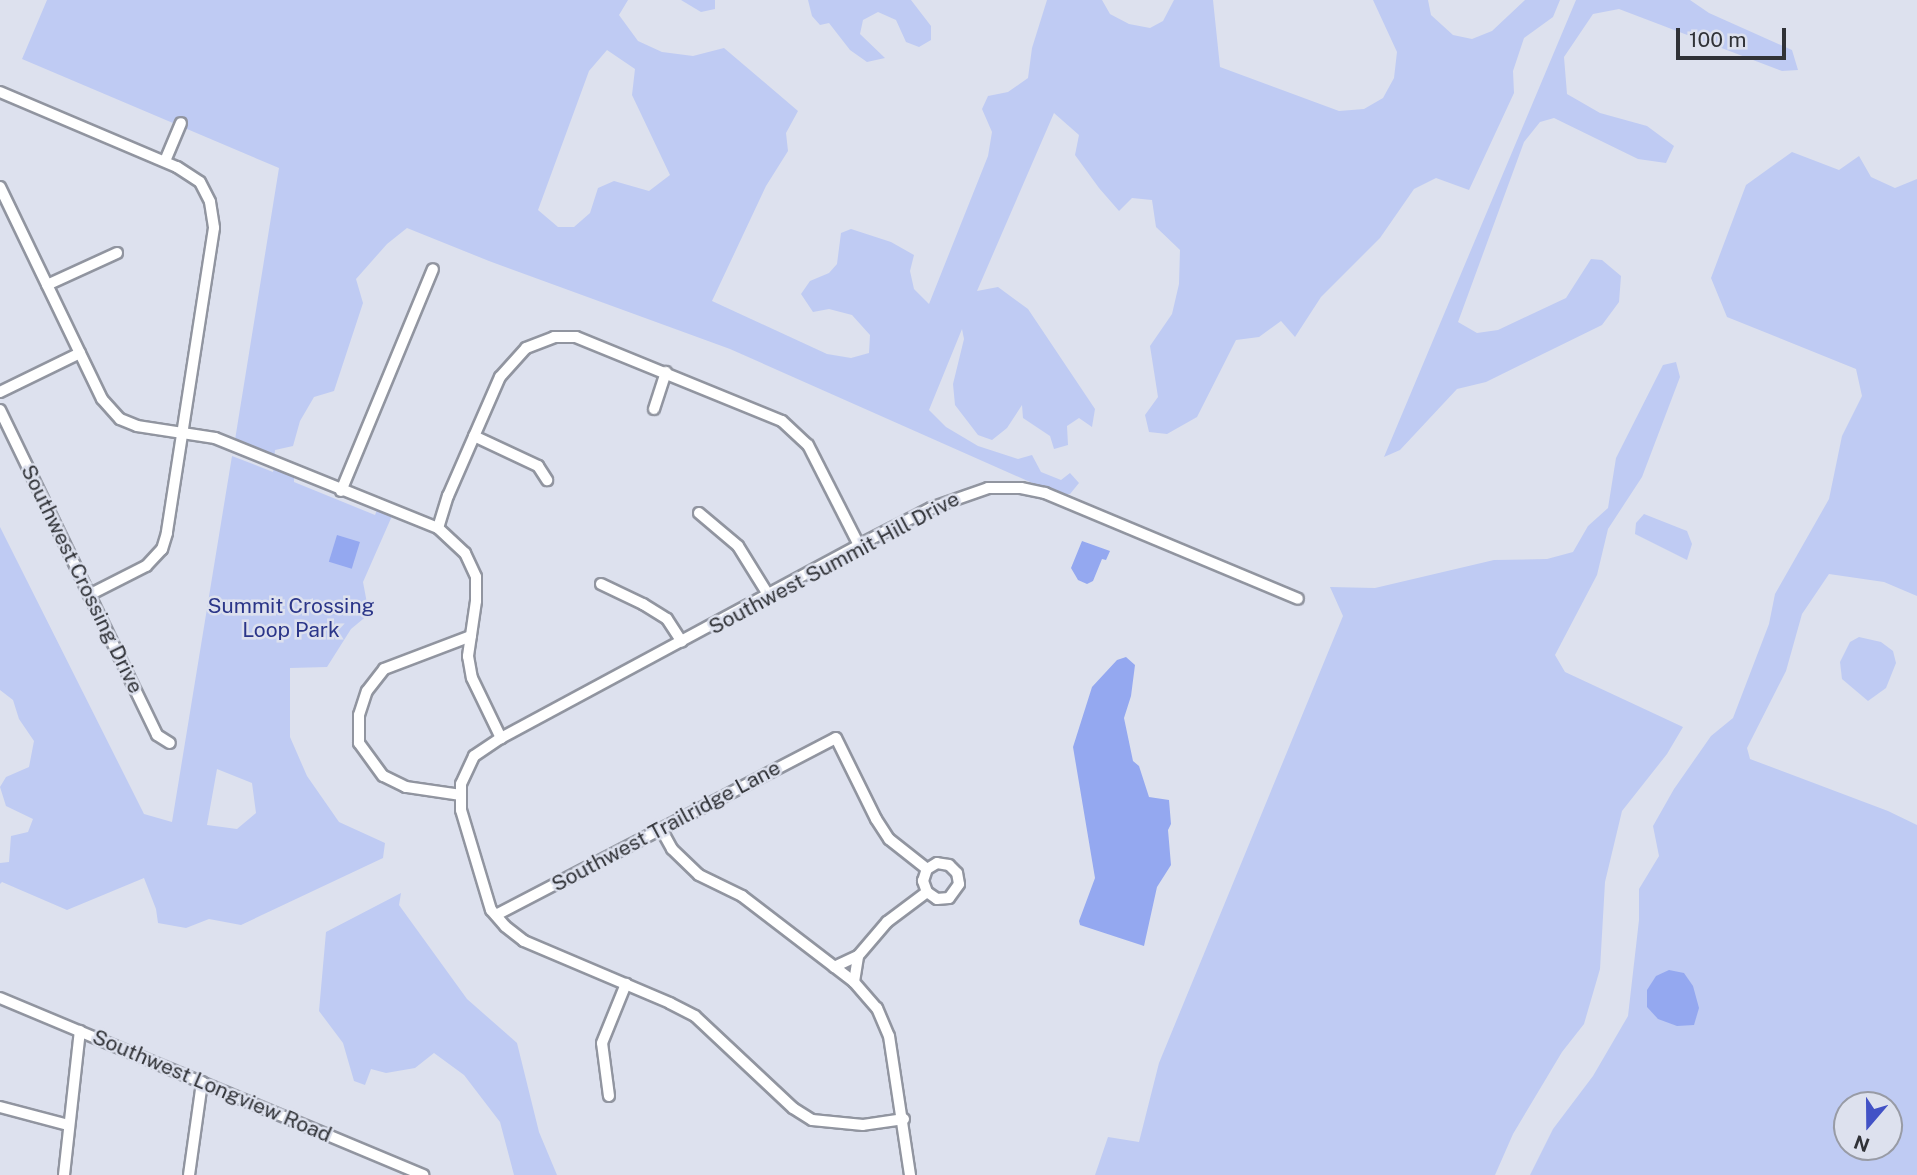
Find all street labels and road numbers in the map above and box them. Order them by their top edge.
street label: Southwest Crossing Drive [16,461,148,697]
street label: Southwest Summit Hill Drive [704,486,964,640]
street label: Southwest Trailridge Lane [547,755,785,897]
street label: Southwest Longview Road [89,1024,335,1148]

